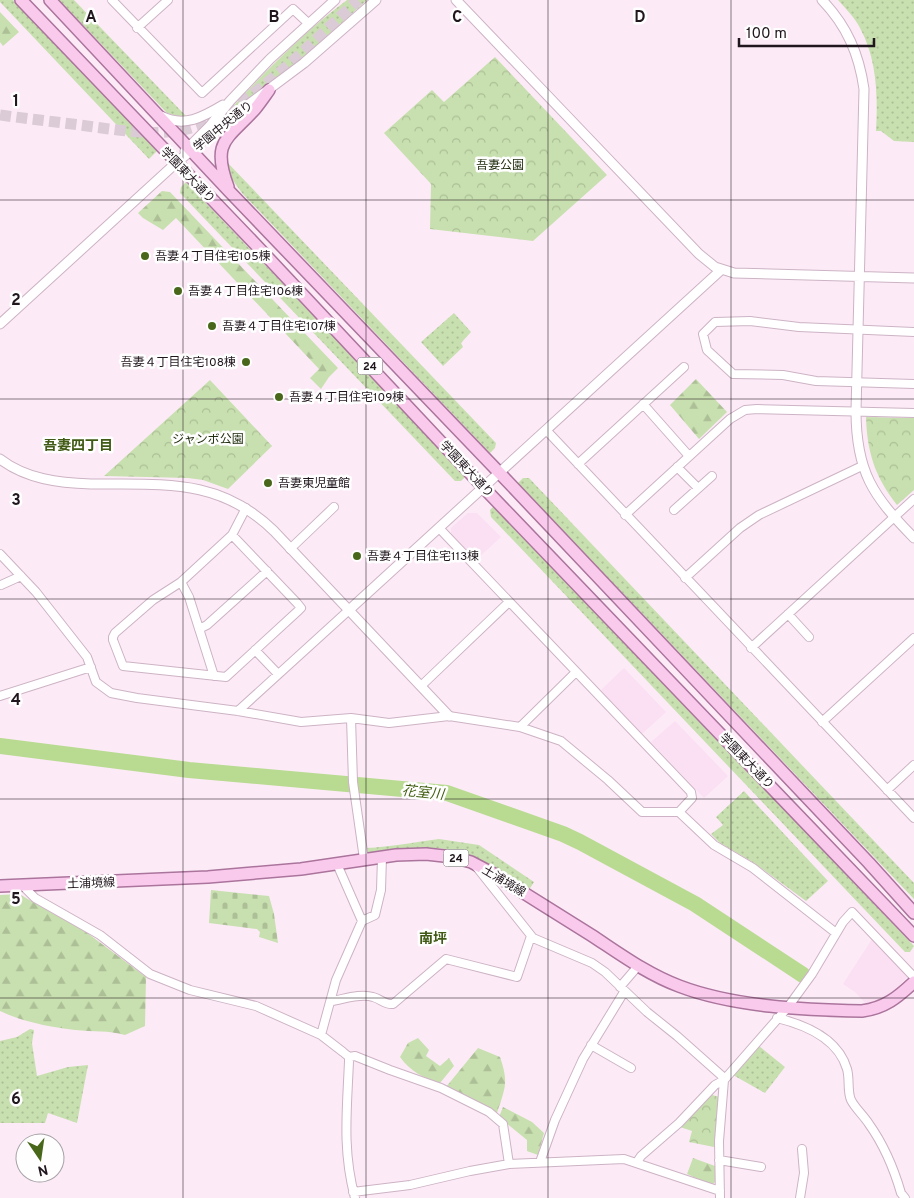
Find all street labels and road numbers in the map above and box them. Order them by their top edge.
street label: 学園中央通り [191,98,257,156]
street label: 学園東大通り [157,144,218,207]
road number: 24 [358,358,382,374]
street label: 学園東大通り [436,438,497,501]
street label: 学園東大通り [716,730,777,793]
road number: 24 [444,850,468,866]
street label: 土浦境線 [479,863,528,901]
street label: 土浦境線 [67,875,115,893]

